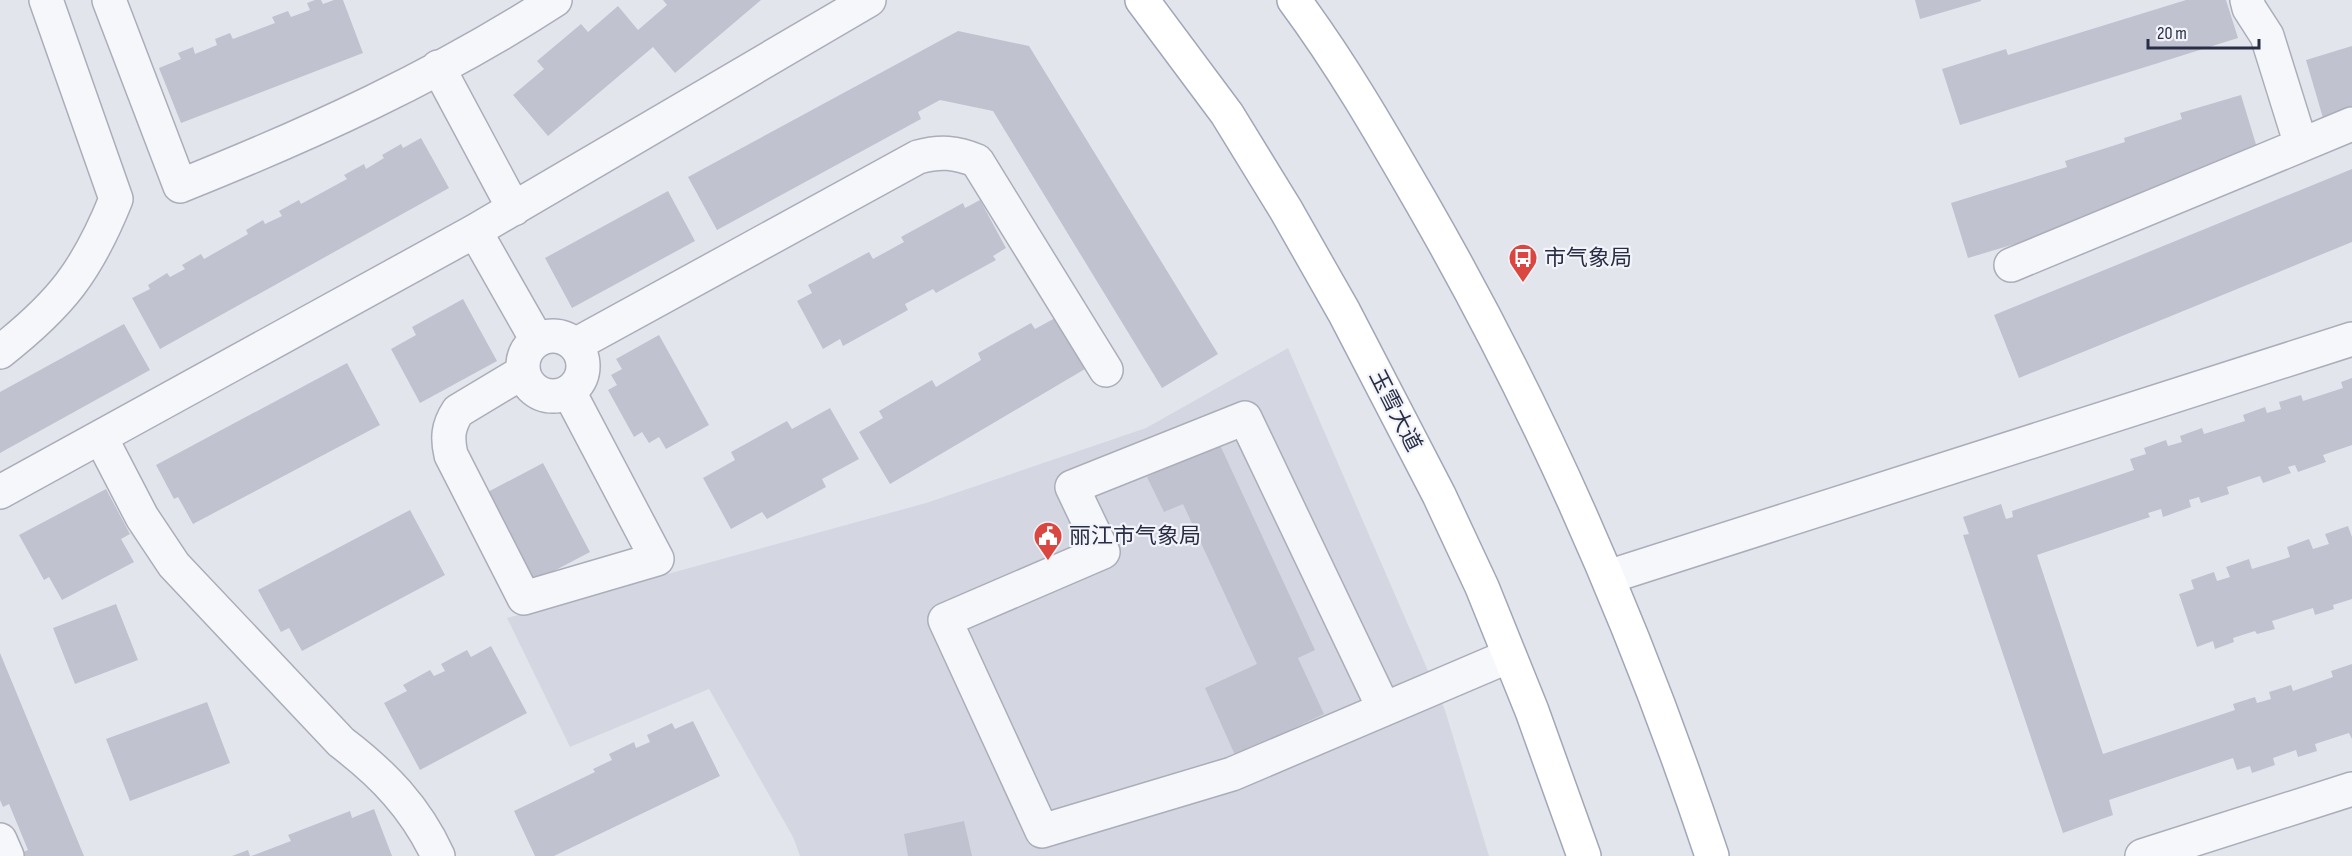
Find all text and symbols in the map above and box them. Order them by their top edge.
scale bar [2148,12,2259,50]
text: 20 m [2157,23,2187,44]
bus stop icon: 市气象局 [1507,242,1539,284]
place label: 市气象局 [1544,245,1632,272]
street label: 玉雪大道 [1363,366,1427,456]
public building icon: 丽江市气象局 [1032,520,1064,562]
place label: 丽江市气象局 [1069,523,1201,550]

